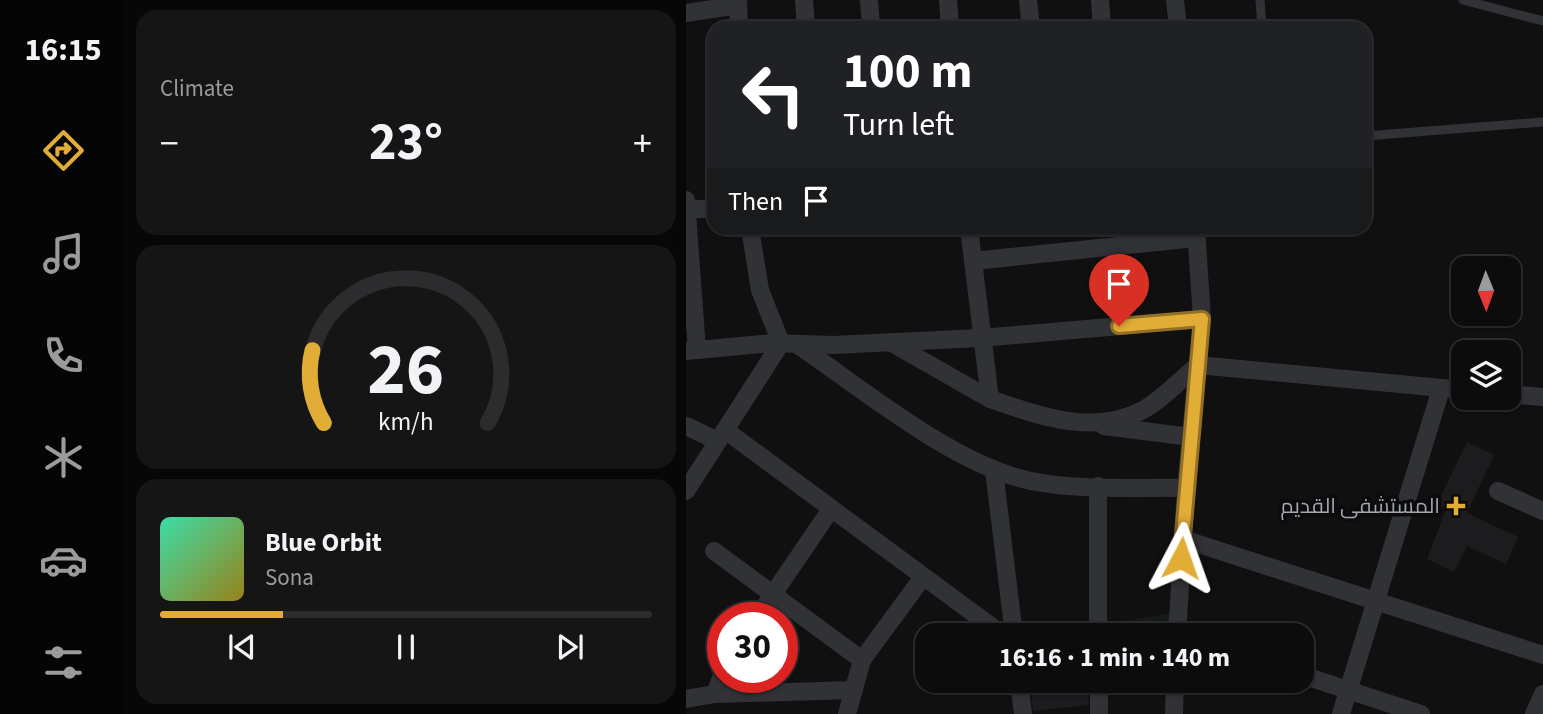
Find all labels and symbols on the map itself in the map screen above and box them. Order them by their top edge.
pin [1089,254,1149,326]
north arrow [1451,256,1521,326]
place label: المستشفى القديم [1280,491,1440,521]
marker: المستشفى القديم [1446,496,1466,516]
position arrow [1144,521,1218,595]
speed limit sign: 30 [707,602,798,693]

